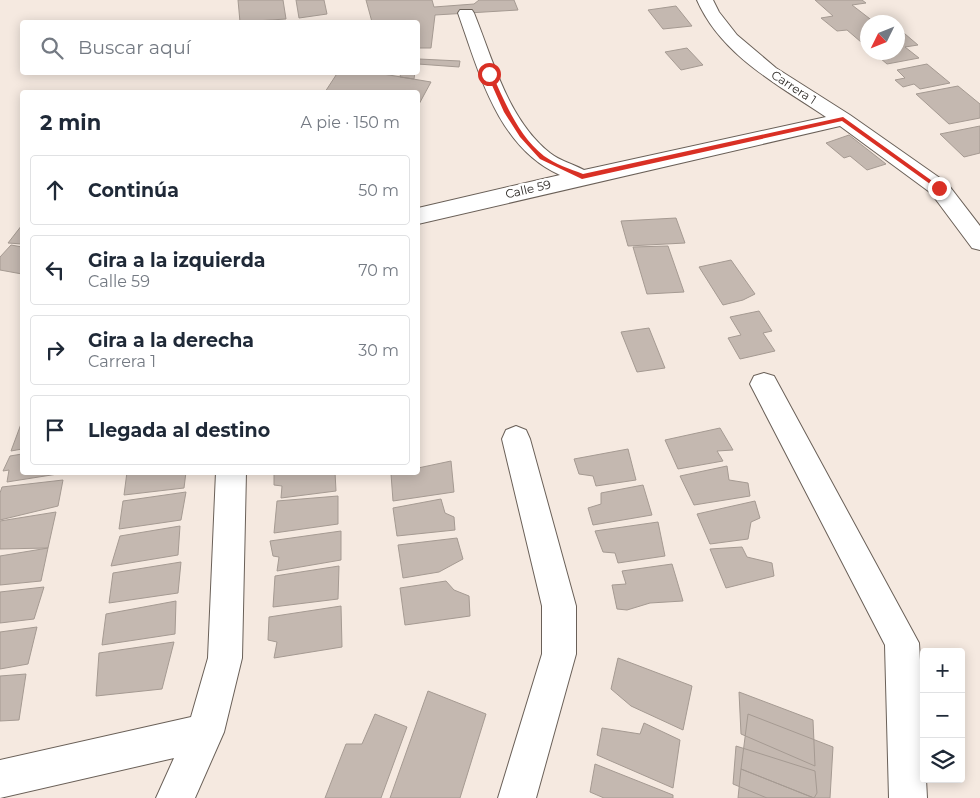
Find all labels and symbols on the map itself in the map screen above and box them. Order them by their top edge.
north arrow [860,15,905,60]
route start [478,63,501,86]
street label: Carrera 1 [769,67,819,107]
street label: Calle 59 [504,176,552,202]
route end [928,177,951,200]

